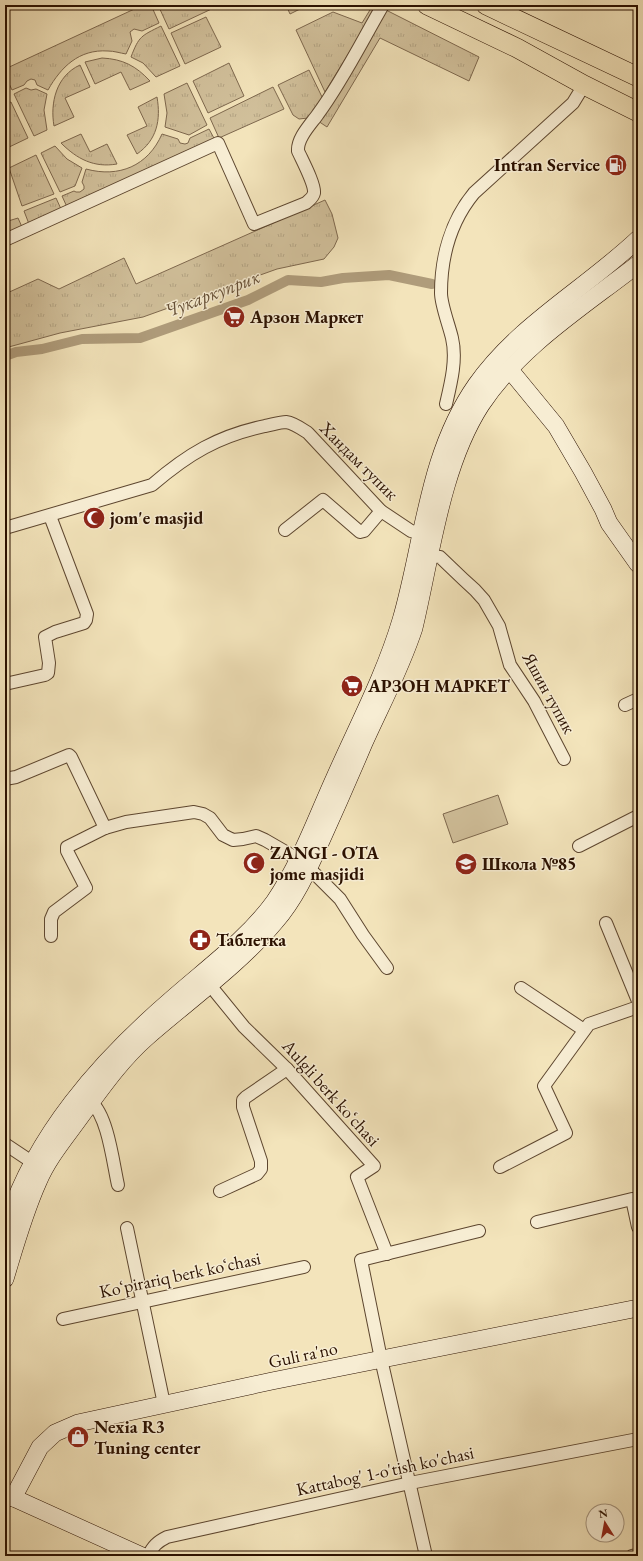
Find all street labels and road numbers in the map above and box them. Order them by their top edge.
street label: Хандам тупик [314,416,404,505]
street label: Яшин тупик [517,647,581,738]
street label: Aulgli berk koʻchasi [277,1034,386,1151]
street label: Koʻpirariq berk koʻchasi [97,1246,263,1303]
street label: Guli ra'no [266,1336,340,1373]
street label: Kattabog' 1-o'tish ko'chasi [294,1440,476,1501]

